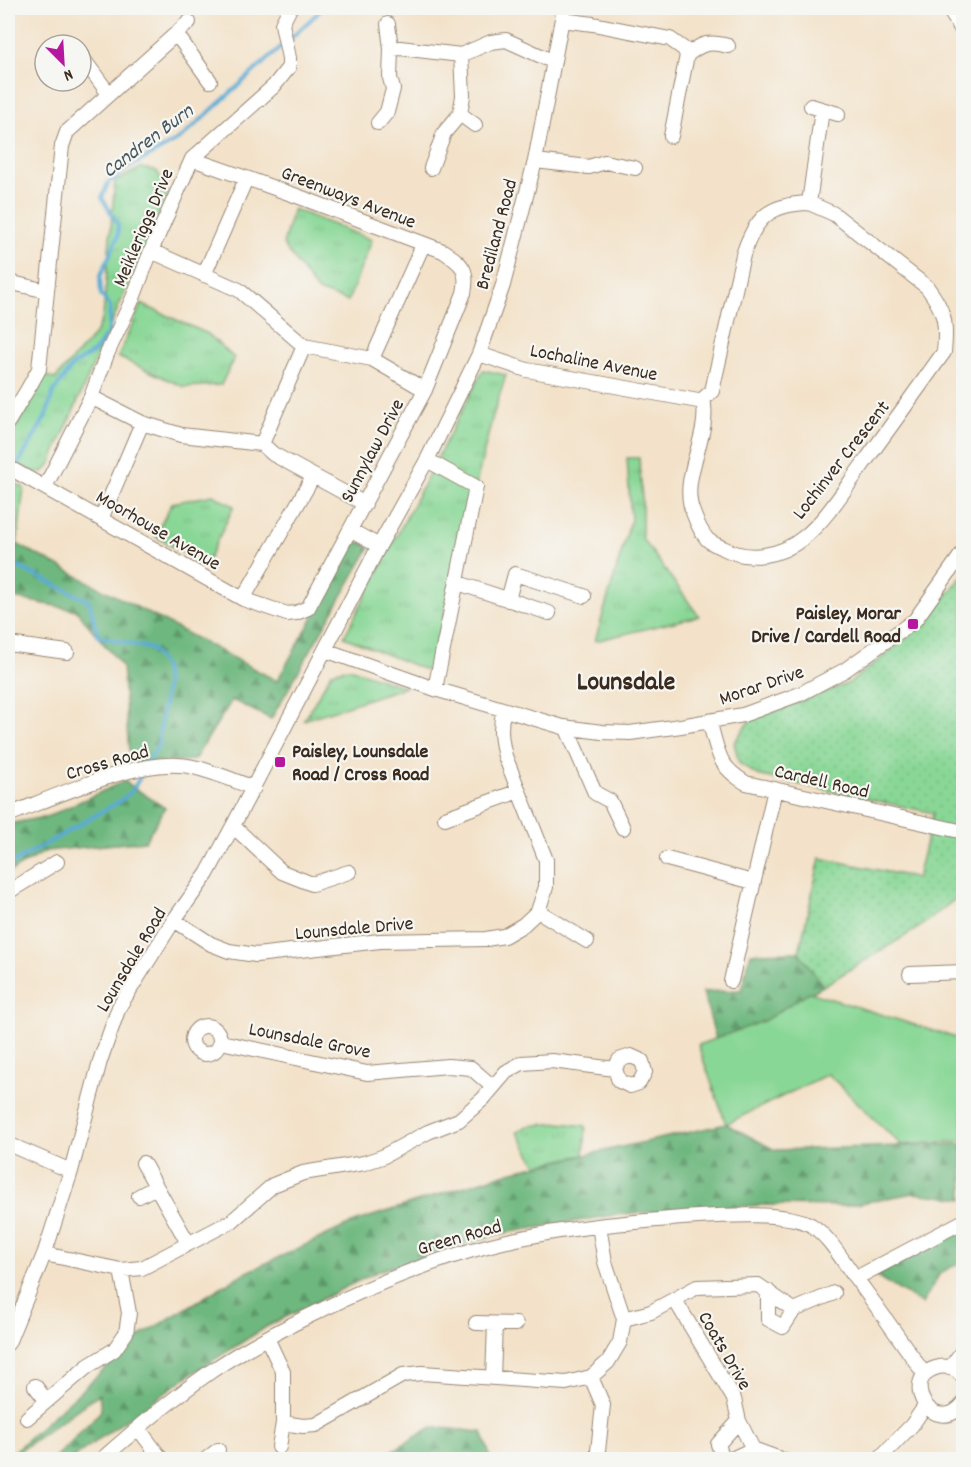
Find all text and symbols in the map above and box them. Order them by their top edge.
north arrow [33,33,93,93]
text: N [60,62,76,87]
water label: Candren Burn [97,97,202,187]
street label: Greenways Avenue [276,160,420,237]
street label: Meikleriggs Drive [107,164,182,292]
street label: Brediland Road [470,176,526,293]
street label: Lochaline Avenue [527,338,660,390]
street label: Sunnylaw Drive [334,394,413,508]
street label: Lochinver Crescent [787,395,898,526]
street label: Moorhouse Avenue [90,484,225,579]
place label: Paisley, Morar Drive / Cardell Road [751,601,902,652]
marker: Paisley, Morar Drive / Cardell Road [906,617,920,631]
street label: Morar Drive [716,659,808,714]
district label: Lounsdale [577,665,675,702]
street label: Cross Road [63,739,153,789]
place label: Paisley, Lounsdale Road / Cross Road [292,739,429,790]
marker: Paisley, Lounsdale Road / Cross Road [273,755,287,769]
street label: Cardell Road [771,758,871,807]
street label: Lounsdale Road [90,903,175,1018]
street label: Lounsdale Drive [294,911,415,949]
street label: Lounsdale Grove [246,1016,373,1068]
street label: Green Road [414,1214,505,1264]
street label: Coats Drive [690,1307,757,1396]

